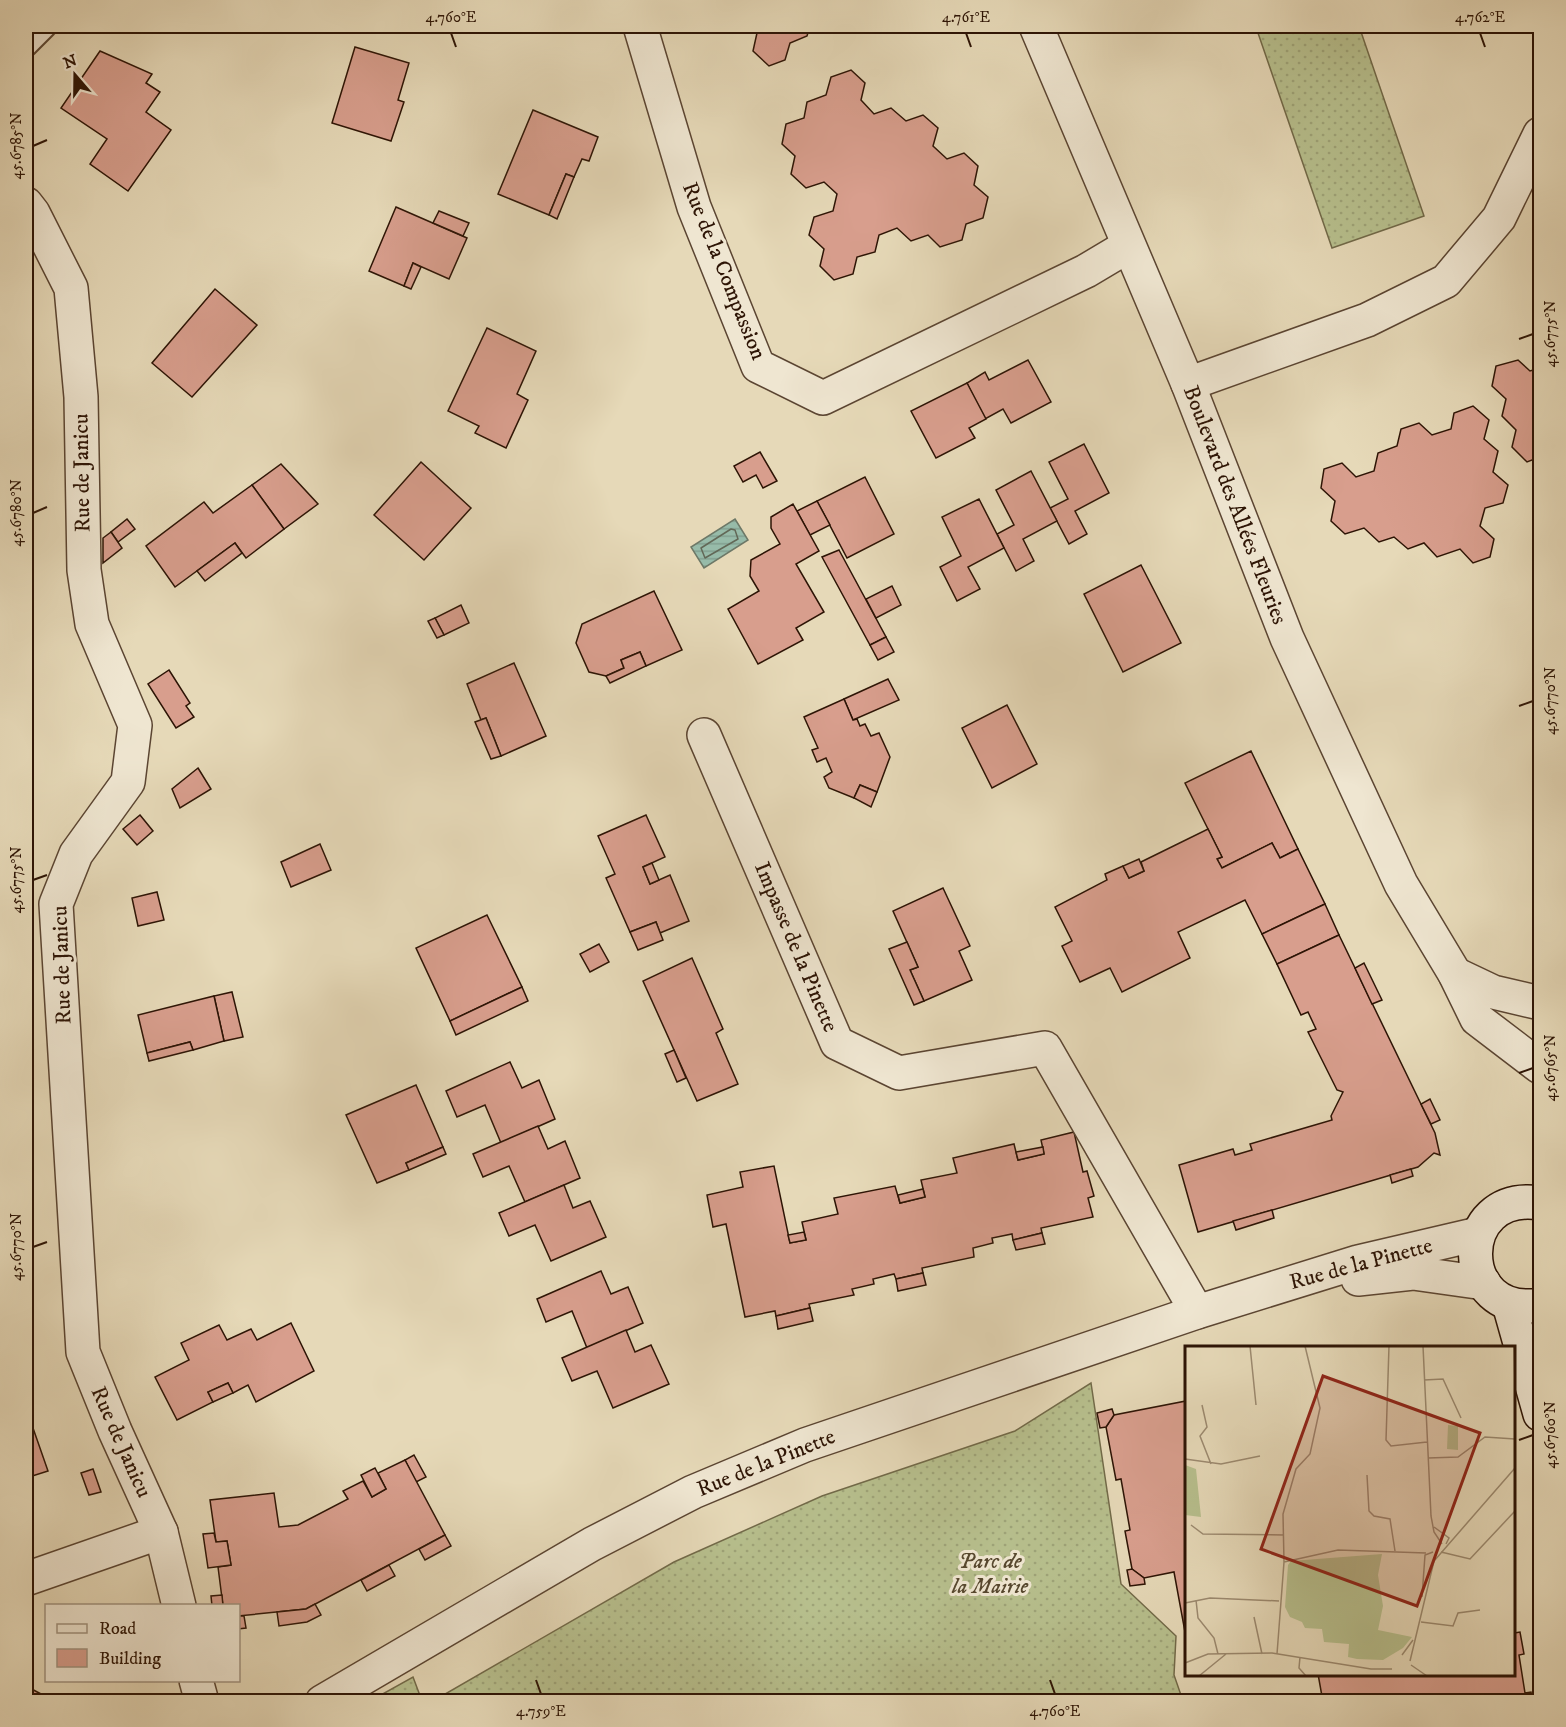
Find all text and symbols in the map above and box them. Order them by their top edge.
text: 4.760°E [426,8,477,27]
text: 4.761°E [942,8,990,27]
text: 4.762°E [1455,8,1505,27]
north arrow [45,45,105,105]
text: N [61,50,80,73]
text: 45.6785°N [7,113,26,179]
street label: Rue de la Compassion [676,178,772,364]
text: 45.6775°N [1541,300,1560,368]
street label: Boulevard des Allées Fleuries [1177,382,1293,628]
street label: Rue de Janicu [67,413,97,533]
text: 45.6780°N [7,479,26,547]
text: 45.6770°N [1541,667,1560,735]
text: 45.6775°N [7,846,26,914]
street label: Impasse de la Pinette [748,858,844,1036]
street label: Rue de Janicu [46,905,78,1025]
text: 45.6765°N [1541,1034,1560,1102]
text: 45.6770°N [7,1213,26,1281]
street label: Rue de la Pinette [1287,1232,1435,1296]
inset map [1185,1346,1515,1676]
street label: Rue de Janicu [85,1382,157,1502]
text: 45.6760°N [1541,1401,1560,1469]
street label: Rue de la Pinette [693,1423,839,1503]
park label: Parc de la Mairie [951,1548,1029,1600]
legend [45,1604,240,1682]
text: Road [99,1618,136,1640]
text: Building [99,1648,161,1670]
text: 4.759°E [516,1702,566,1721]
text: 4.760°E [1030,1702,1081,1721]

